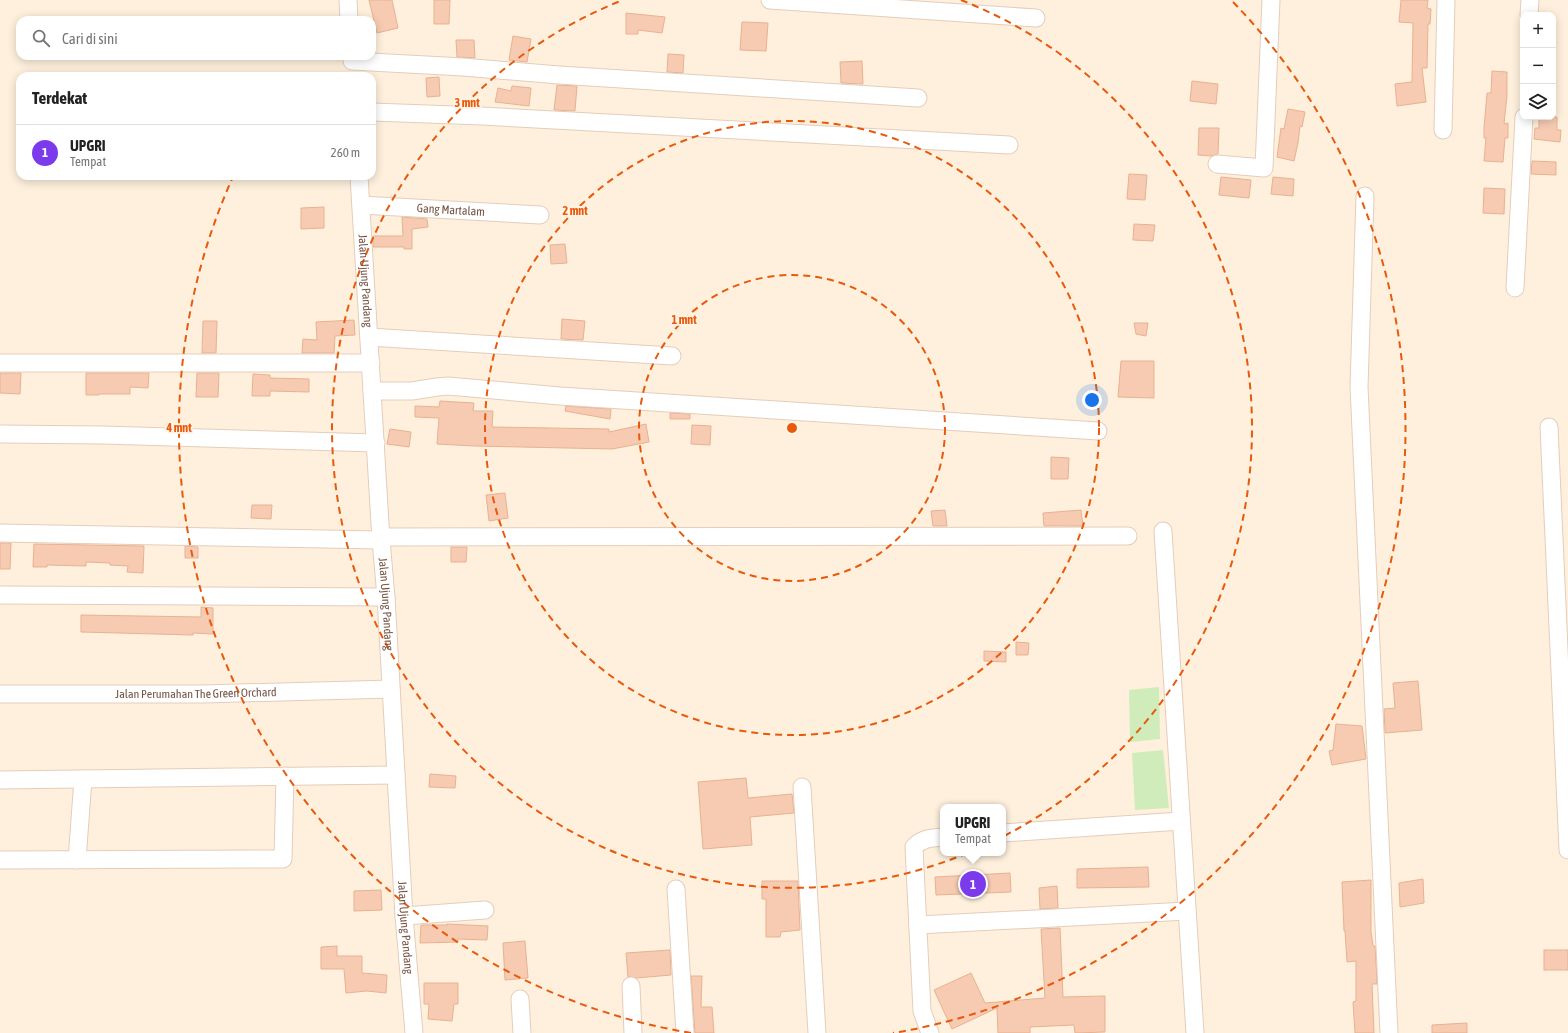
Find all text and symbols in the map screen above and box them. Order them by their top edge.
map controls [1520,12,1556,120]
button: + [1520,12,1556,48]
search box [16,16,376,60]
icon: search [30,27,52,49]
text: Cari di sini [62,30,118,47]
button: − [1520,48,1556,84]
button: layers [1520,84,1556,120]
text: Terdekat [32,88,87,108]
text: 3 mnt [454,96,480,110]
text: UPGRI [70,137,105,154]
text: 1 [42,145,48,160]
text: 260 m [331,145,360,160]
text: Tempat [70,154,106,169]
street label: Gang Martalam [416,201,485,219]
text: 2 mnt [562,204,588,218]
street label: Jalan Ujung Pandang [356,234,375,329]
text: 1 mnt [671,313,697,327]
your location [1082,390,1102,410]
text: 4 mnt [165,421,192,435]
centre of rings [785,421,799,435]
street label: Jalan Ujung Pandang [376,557,396,652]
street label: Jalan Perumahan The Green Orchard [115,685,277,701]
popup [940,804,1006,856]
text: UPGRI [955,814,990,831]
text: Tempat [955,831,991,846]
pin: 1 [960,869,986,899]
street label: Jalan Ujung Pandang [395,881,416,976]

